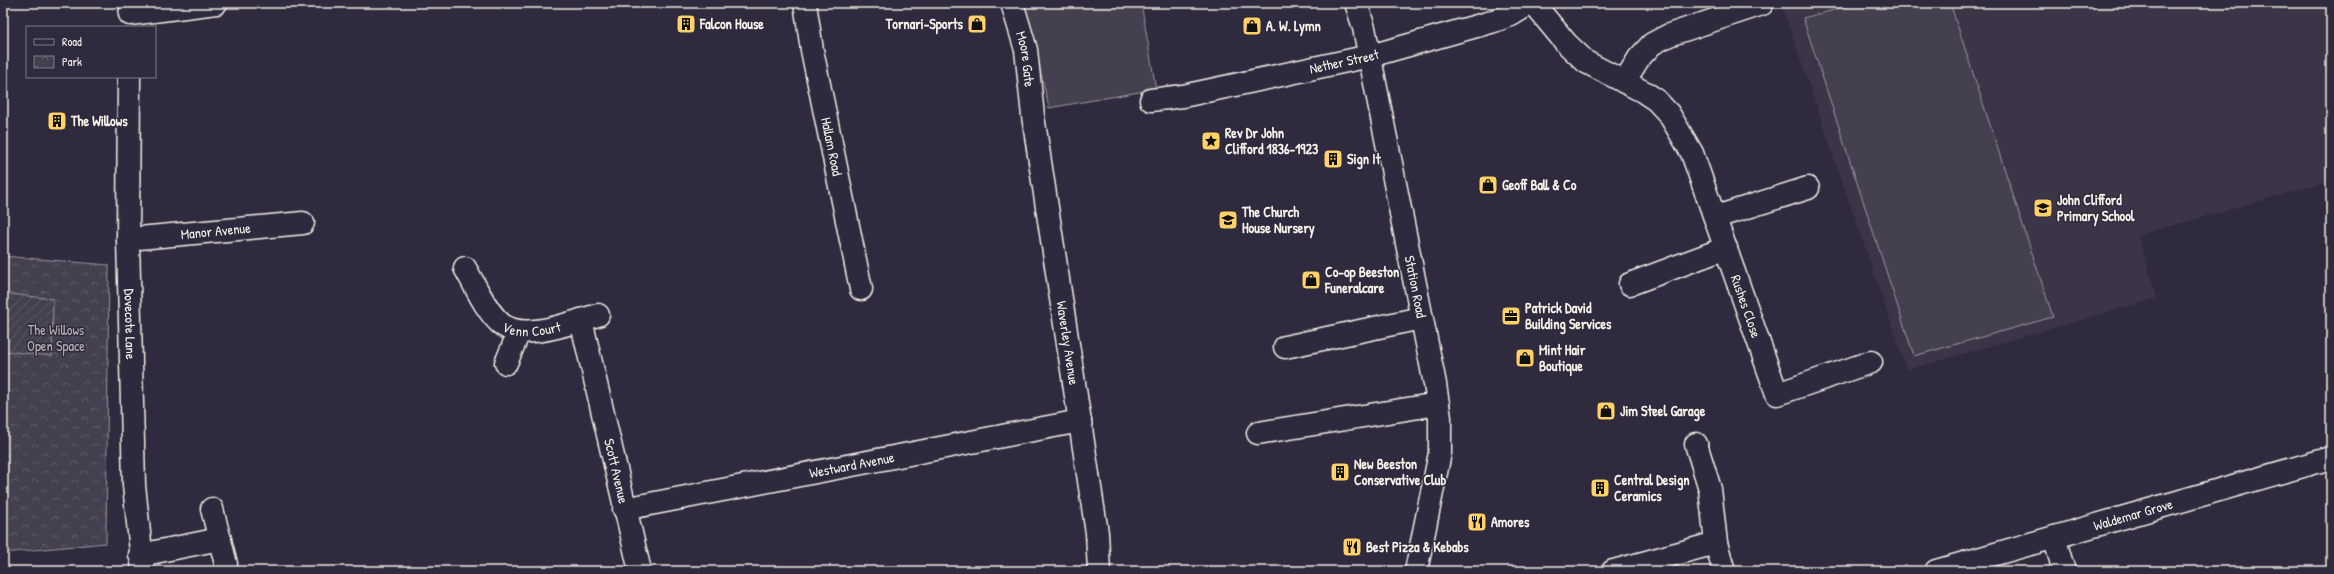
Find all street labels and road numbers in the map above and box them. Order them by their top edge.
street label: Moore Gate [1012,29,1040,88]
street label: Nether Street [1307,44,1381,78]
street label: Hallam Road [817,115,848,178]
street label: Manor Avenue [180,218,252,243]
street label: Station Road [1401,254,1432,320]
street label: Rushes Close [1727,272,1766,340]
street label: Dovecote Lane [120,288,141,360]
street label: Waverley Avenue [1053,300,1084,387]
street label: Venn Court [499,316,563,340]
street label: Scott Avenue [600,436,634,505]
street label: Westward Avenue [808,447,896,482]
street label: Waldemar Grove [2091,494,2175,534]

